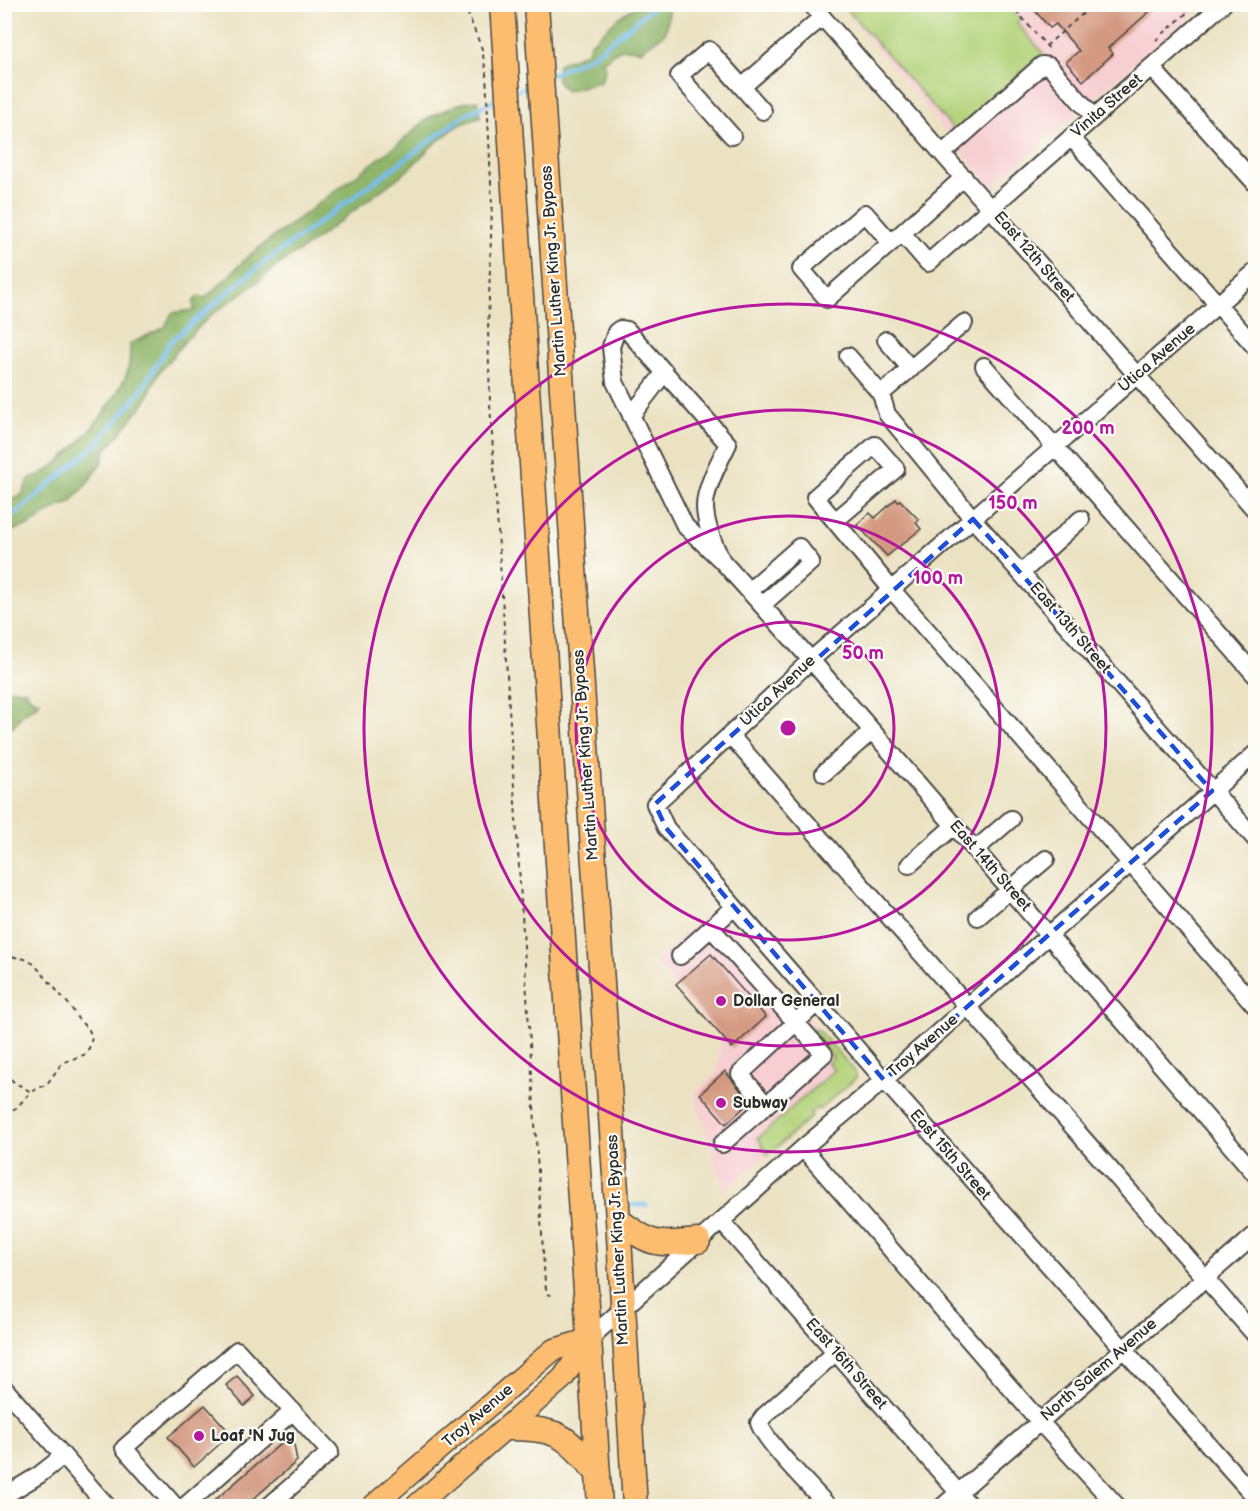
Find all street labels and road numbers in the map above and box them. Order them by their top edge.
street label: Vinita Street [1068,70,1146,142]
street label: Martin Luther King Jr. Bypass [537,165,571,377]
street label: East 12th Street [989,208,1079,306]
street label: Utica Avenue [1115,319,1200,397]
street label: East 13th Street [1025,579,1115,677]
street label: Martin Luther King Jr. Bypass [569,649,603,861]
street label: Utica Avenue [736,651,820,731]
street label: East 14th Street [945,817,1035,915]
street label: Troy Avenue [884,1010,963,1082]
street label: East 15th Street [905,1106,995,1204]
street label: Martin Luther King Jr. Bypass [603,1134,633,1346]
street label: North Salem Avenue [1037,1314,1161,1426]
street label: East 16th Street [801,1315,891,1413]
street label: Troy Avenue [439,1380,518,1452]

